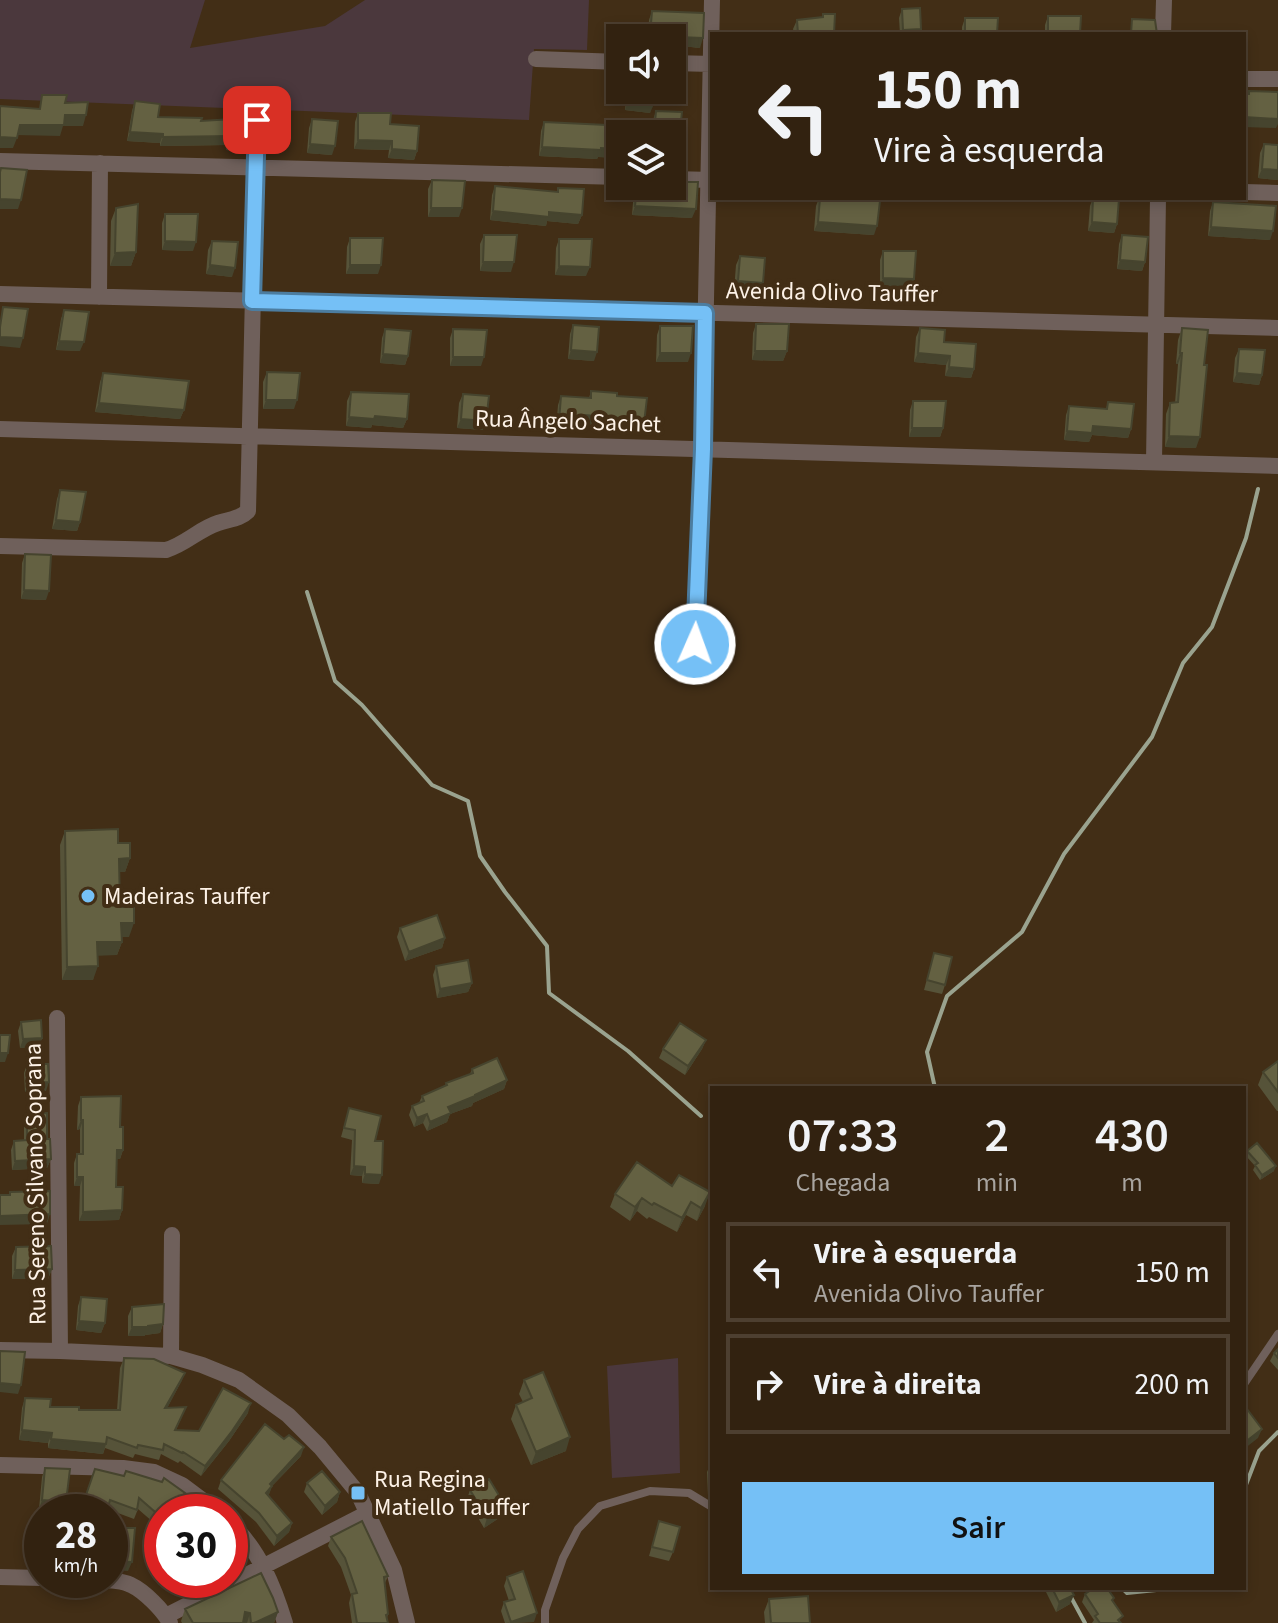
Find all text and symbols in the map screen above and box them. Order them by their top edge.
map controls [606,24,686,200]
button: sound [606,24,686,104]
text: 150 m [874,51,1022,130]
icon: left [742,64,846,168]
pin [223,86,291,154]
icon: arrive [235,98,279,142]
button: layers [606,120,686,200]
text: Vire à esquerda [874,125,1105,176]
street label: Avenida Olivo Tauffer [726,273,939,312]
street label: Rua Ângelo Sachet [474,401,662,442]
position arrow [653,602,737,686]
place label: Madeiras Tauffer [104,879,270,914]
marker: Madeiras Tauffer [79,887,97,905]
street label: Rua Sereno Silvano Soprana [16,1043,55,1325]
text: 07:33 [787,1102,899,1170]
text: 2 [985,1102,1009,1170]
text: 430 [1095,1102,1169,1170]
text: Chegada [795,1164,890,1201]
text: min [976,1164,1018,1201]
text: m [1121,1164,1143,1201]
text: Vire à esquerda [814,1232,1017,1275]
icon: left [746,1250,790,1294]
text: 150 m [1134,1251,1210,1294]
text: Avenida Olivo Tauffer [814,1275,1044,1312]
icon: right [746,1362,790,1406]
text: Vire à direita [814,1363,982,1406]
text: 200 m [1134,1363,1210,1406]
place label: Rua Regina Matiello Tauffer [374,1462,530,1525]
button: Sair [742,1482,1214,1574]
marker: Rua Regina Matiello Tauffer [349,1484,367,1502]
speed limit sign: 30 [144,1494,248,1598]
text: 28 [55,1507,97,1564]
text: km/h [54,1552,98,1580]

